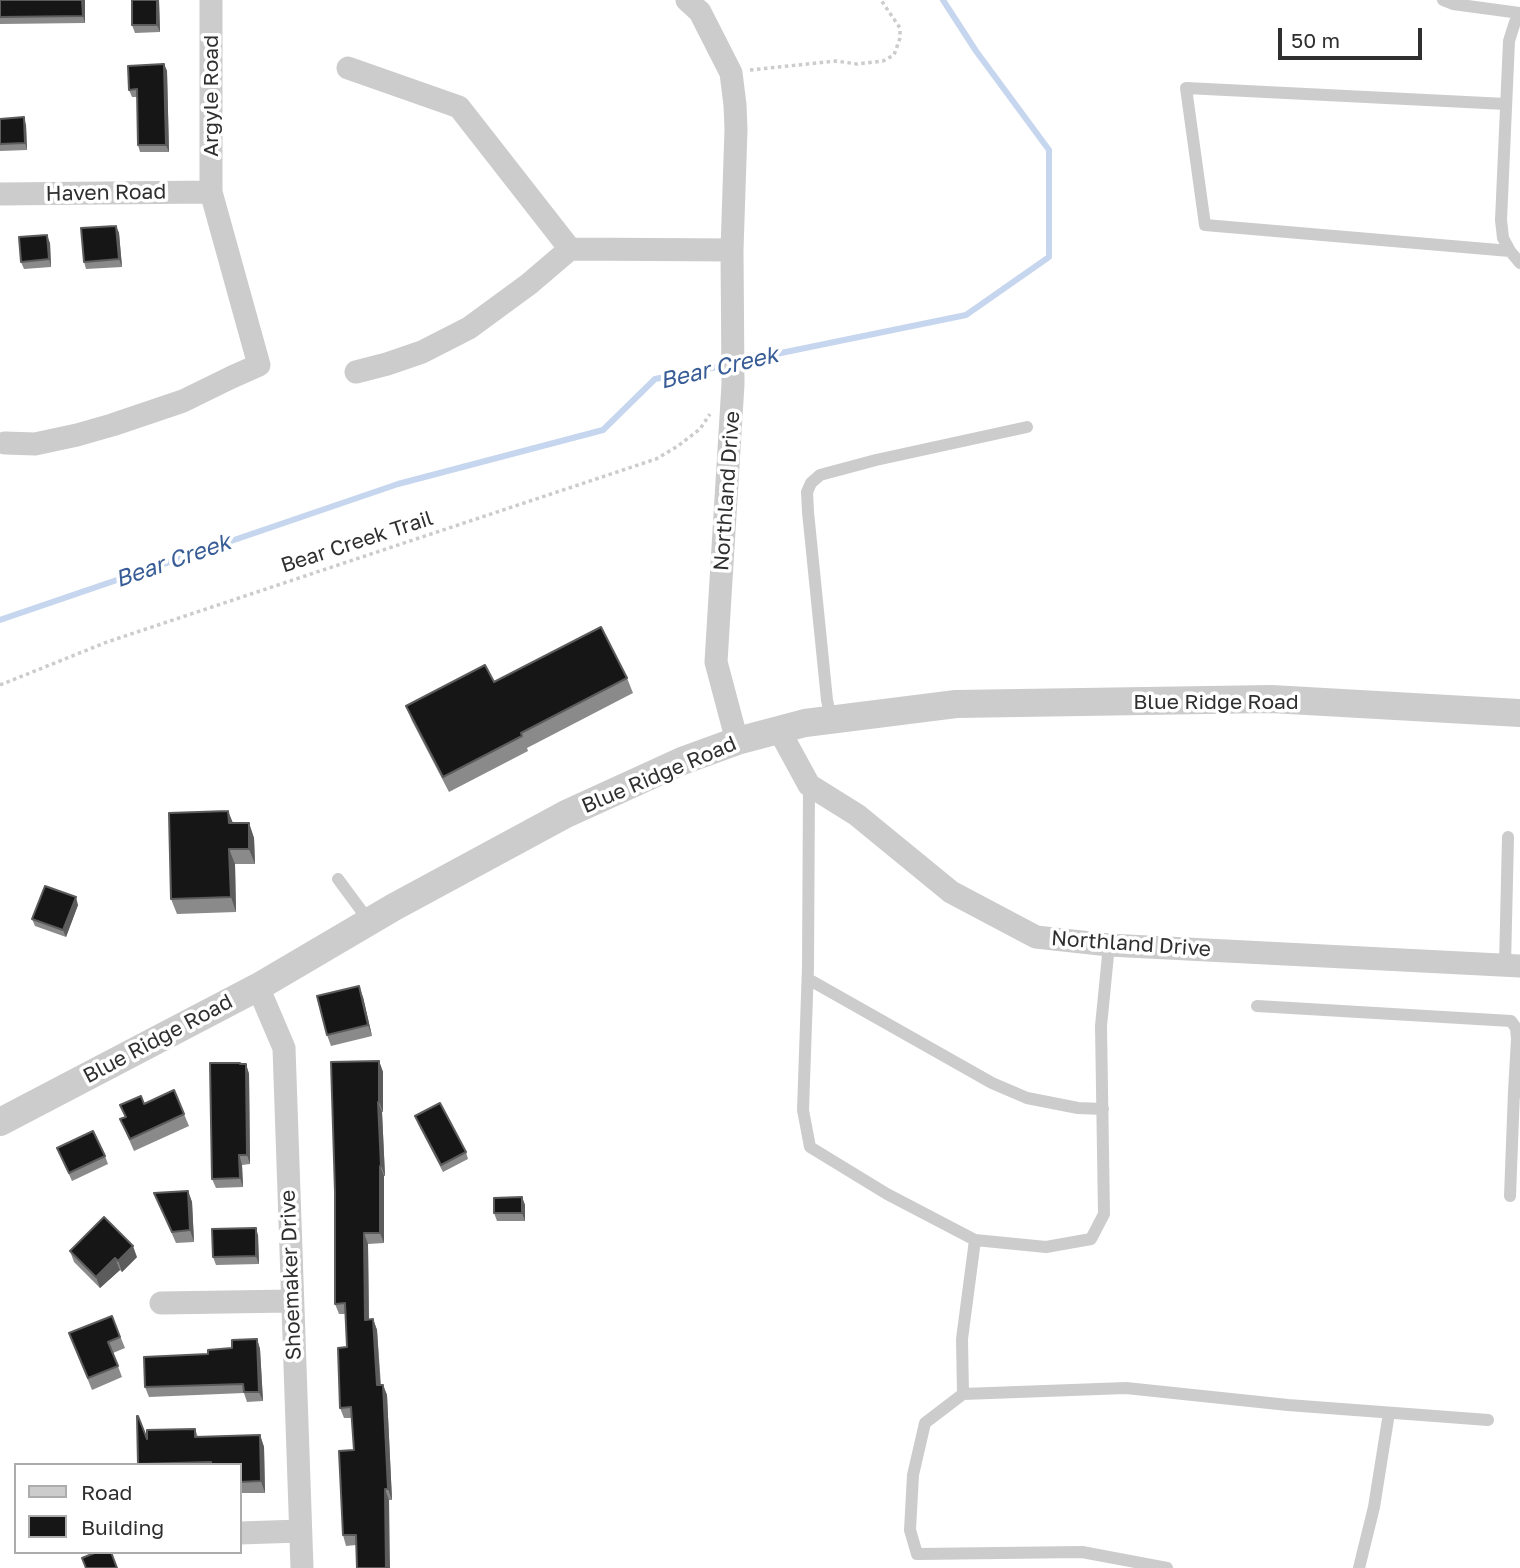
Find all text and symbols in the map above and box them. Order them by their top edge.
scale bar [1282,14,1426,58]
text: 50 m [1291,27,1340,53]
street label: Argyle Road [198,35,224,157]
street label: Haven Road [46,179,166,207]
water label: Bear Creek [657,341,781,395]
street label: Northland Drive [709,410,745,572]
street label: Bear Creek Trail [278,506,436,578]
water label: Bear Creek [112,528,234,594]
street label: Blue Ridge Road [1133,689,1299,715]
street label: Blue Ridge Road [578,731,740,819]
street label: Northland Drive [1050,926,1212,962]
street label: Blue Ridge Road [79,989,237,1089]
street label: Shoemaker Drive [275,1189,307,1361]
legend [14,1463,242,1554]
text: Road [81,1479,132,1505]
text: Building [81,1514,164,1540]

